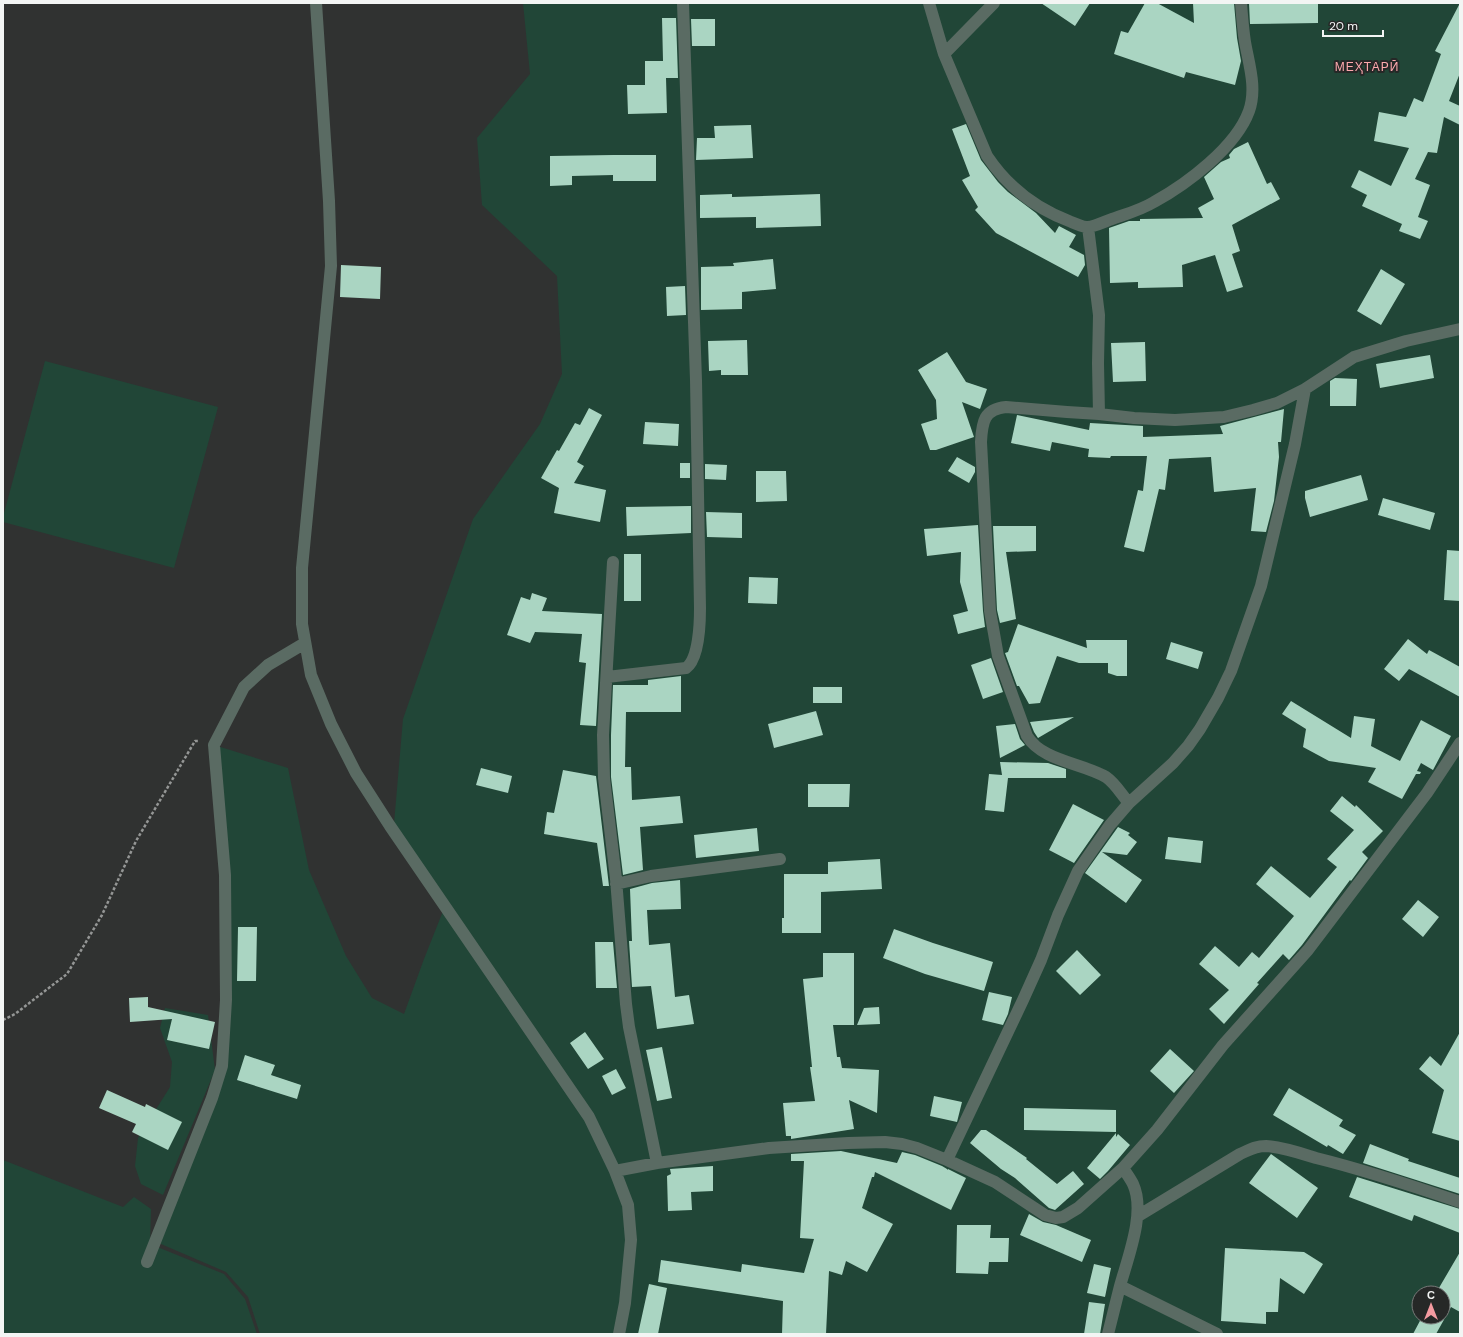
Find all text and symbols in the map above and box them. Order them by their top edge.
scale bar [1323,12,1383,38]
text: 20 m [1329,18,1358,34]
district label: МЕҲТАРӢ [1335,59,1399,75]
north arrow [1411,1285,1451,1325]
text: С [1427,1288,1435,1302]

